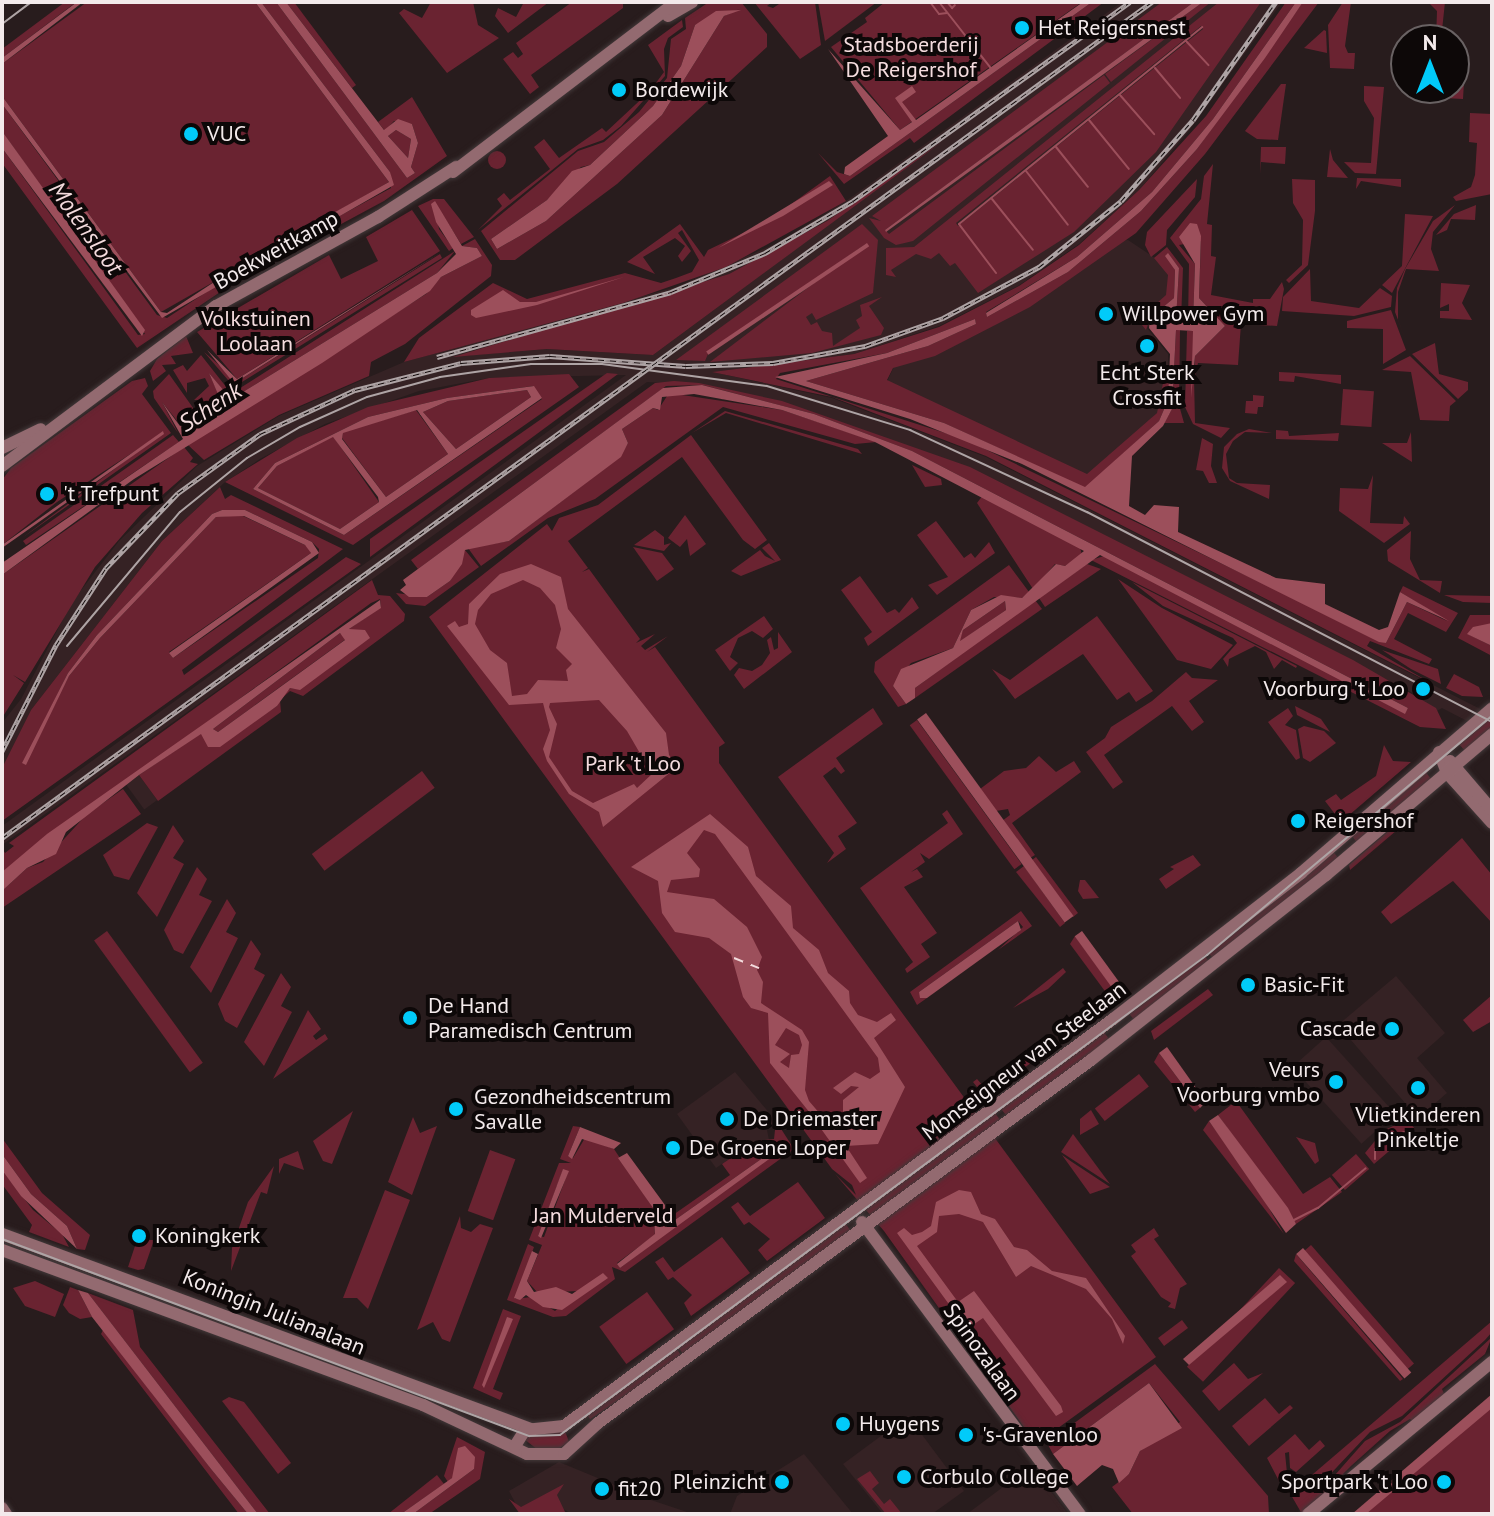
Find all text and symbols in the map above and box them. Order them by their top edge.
place label: Het Reigersnest [1038,15,1186,41]
marker: Het Reigersnest [1013,19,1031,37]
north arrow [1390,24,1470,104]
text: N [1423,28,1437,56]
park label: Stadsboerderij De Reigershof [843,31,979,82]
place label: Bordewijk [635,77,728,103]
marker: Bordewijk [610,81,628,99]
place label: VUC [207,121,246,147]
marker: VUC [182,125,200,143]
water label: Molensloot [43,176,129,280]
street label: Boekweitkamp [209,205,343,295]
place label: Willpower Gym [1122,301,1264,327]
park label: Volkstuinen Loolaan [201,305,311,356]
marker: Willpower Gym [1097,305,1115,323]
marker: Echt Sterk Crossfit [1138,337,1156,355]
place label: Echt Sterk Crossfit [1099,359,1195,410]
water label: Schenk [173,376,247,438]
place label: 't Trefpunt [63,481,160,507]
marker: 't Trefpunt [38,485,56,503]
place label: Voorburg 't Loo [1262,676,1405,702]
marker: Voorburg 't Loo [1412,678,1434,700]
park label: Park 't Loo [584,751,682,777]
place label: Reigershof [1314,808,1413,834]
marker: Reigershof [1289,812,1307,830]
place label: Basic-Fit [1264,972,1344,998]
street label: Monseigneur van Steelaan [917,976,1131,1146]
marker: Basic-Fit [1239,976,1257,994]
place label: De Hand Paramedisch Centrum [428,992,632,1044]
marker: De Hand Paramedisch Centrum [399,1007,421,1029]
place label: Cascade [1300,1016,1376,1042]
marker: Cascade [1383,1020,1401,1038]
place label: Veurs Voorburg vmbo [1177,1056,1320,1108]
marker: Veurs Voorburg vmbo [1327,1073,1345,1091]
marker: Vlietkinderen Pinkeltje [1409,1079,1427,1097]
place label: Gezondheidscentrum Savalle [474,1083,671,1134]
marker: Gezondheidscentrum Savalle [445,1098,467,1120]
place label: Vlietkinderen Pinkeltje [1355,1101,1481,1152]
place label: De Driemaster [743,1106,877,1132]
marker: De Driemaster [718,1110,736,1128]
place label: De Groene Loper [689,1135,846,1161]
marker: De Groene Loper [664,1139,682,1157]
park label: Jan Mulderveld [532,1203,674,1229]
place label: Koningkerk [155,1223,260,1249]
marker: Koningkerk [130,1227,148,1245]
street label: Koningin Julianalaan [179,1263,369,1361]
street label: Spinozalaan [938,1298,1026,1406]
place label: Huygens [859,1411,940,1437]
marker: Huygens [834,1415,852,1433]
place label: 's-Gravenloo [982,1422,1098,1448]
marker: 's-Gravenloo [957,1426,975,1444]
place label: Corbulo College [920,1464,1069,1490]
marker: Corbulo College [895,1468,913,1486]
place label: Pleinzicht [673,1469,766,1495]
place label: Sportpark 't Loo [1279,1469,1428,1495]
marker: Pleinzicht [773,1473,791,1491]
marker: Sportpark 't Loo [1435,1473,1453,1491]
place label: fit20 [618,1476,661,1502]
marker: fit20 [593,1480,611,1498]

